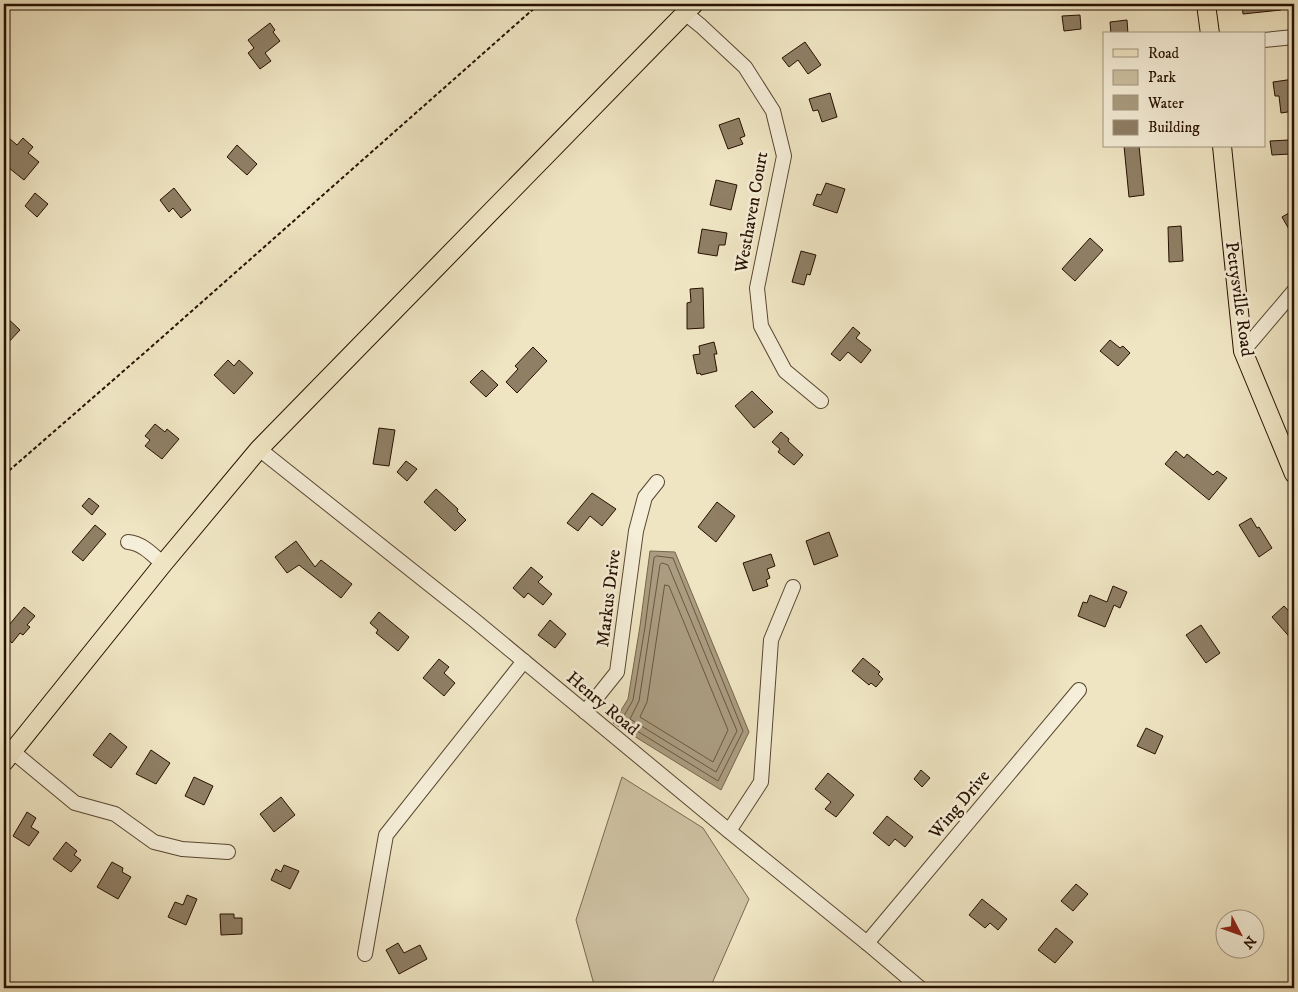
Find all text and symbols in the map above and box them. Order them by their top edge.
legend [1103,32,1266,148]
text: Road [1148,44,1180,63]
text: Park [1148,68,1177,87]
text: Water [1147,94,1184,113]
text: Building [1148,118,1200,137]
street label: Westhaven Court [730,150,773,275]
street label: Pettysville Road [1220,240,1258,358]
street label: Markus Drive [592,548,626,648]
street label: Henry Road [562,667,643,741]
street label: Wing Drive [924,766,995,844]
north arrow [1216,910,1266,960]
text: N [1238,932,1260,952]

